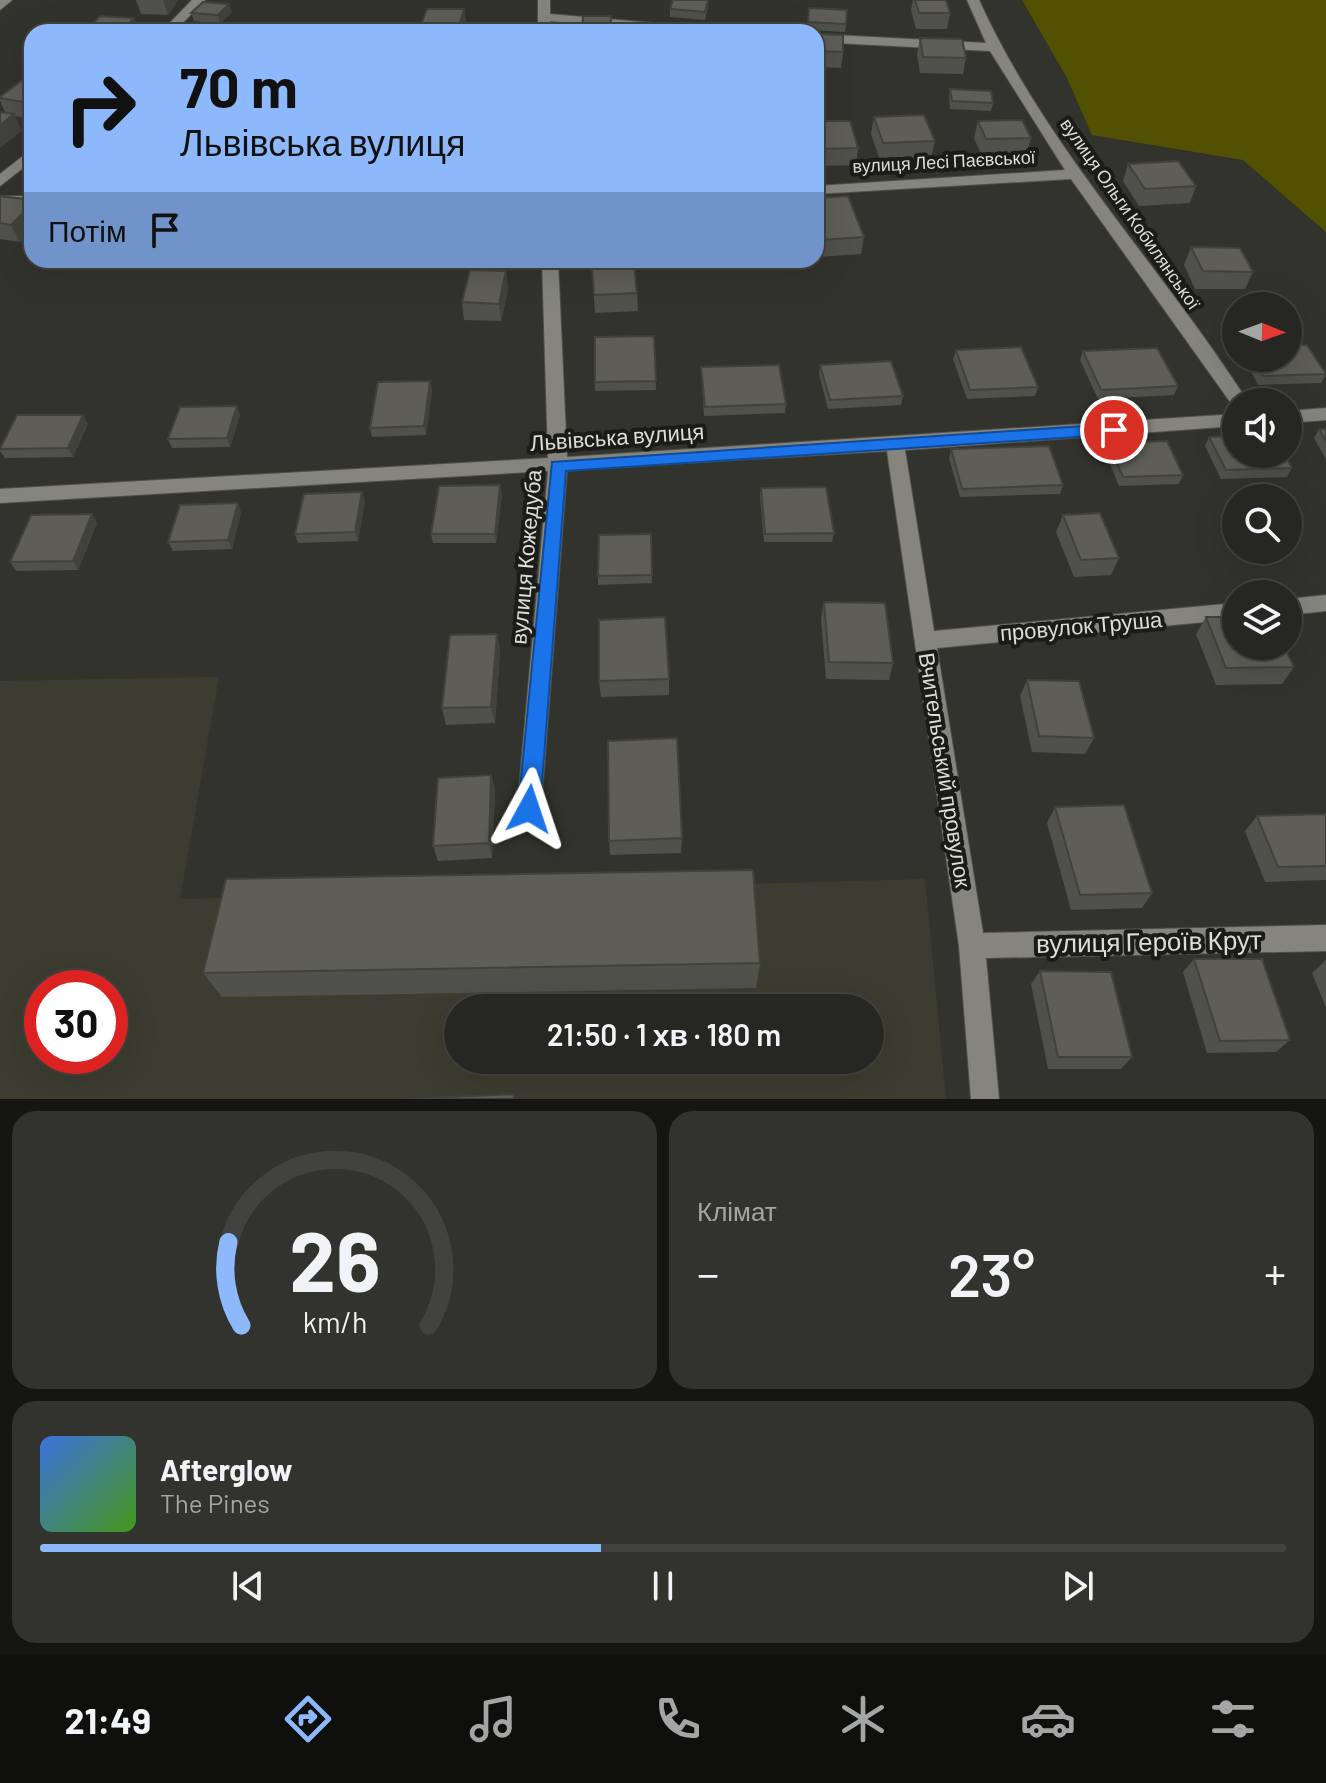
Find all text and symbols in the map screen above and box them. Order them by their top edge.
text: 70 m [180,52,298,119]
icon: right [48,56,152,160]
street label: вулиця Ольги Кобилянської [1056,114,1205,313]
text: Львівська вулиця [180,120,466,163]
street label: вулиця Лесі Паєвської [852,145,1036,177]
icon: arrive [143,208,187,252]
text: Потім [48,212,127,248]
north arrow [1222,292,1302,372]
map controls [1222,292,1302,660]
button: sound [1222,388,1302,468]
pin [1080,396,1148,464]
icon: arrive [1092,408,1136,452]
street label: Львівська вулиця [529,417,705,456]
street label: вулиця Кожедуба [504,468,547,646]
button: search [1222,484,1302,564]
button: layers [1222,580,1302,660]
street label: провулок Труша [999,605,1164,646]
street label: Вчительський провулок [914,651,977,890]
position arrow [487,767,571,851]
street label: вулиця Героїв Крут [1036,923,1262,958]
speed limit sign: 30 [24,970,128,1074]
text: 21:50 · 1 хв · 180 m [547,1016,781,1052]
text: Клімат [697,1195,777,1226]
text: 26 [289,1209,380,1309]
text: 23° [948,1237,1035,1309]
text: − [697,1246,719,1299]
text: + [1264,1246,1286,1299]
text: km/h [302,1304,367,1339]
text: Afterglow [160,1451,293,1487]
text: The Pines [160,1487,270,1518]
icon: previous [226,1564,270,1608]
icon: pause [641,1564,685,1608]
icon: next [1056,1564,1100,1608]
icon: directions [280,1691,336,1747]
icon: music [465,1691,521,1747]
icon: phone [650,1691,706,1747]
icon: climate [835,1691,891,1747]
icon: car [1020,1691,1076,1747]
icon: filters [1205,1691,1261,1747]
text: 21:49 [65,1698,151,1741]

